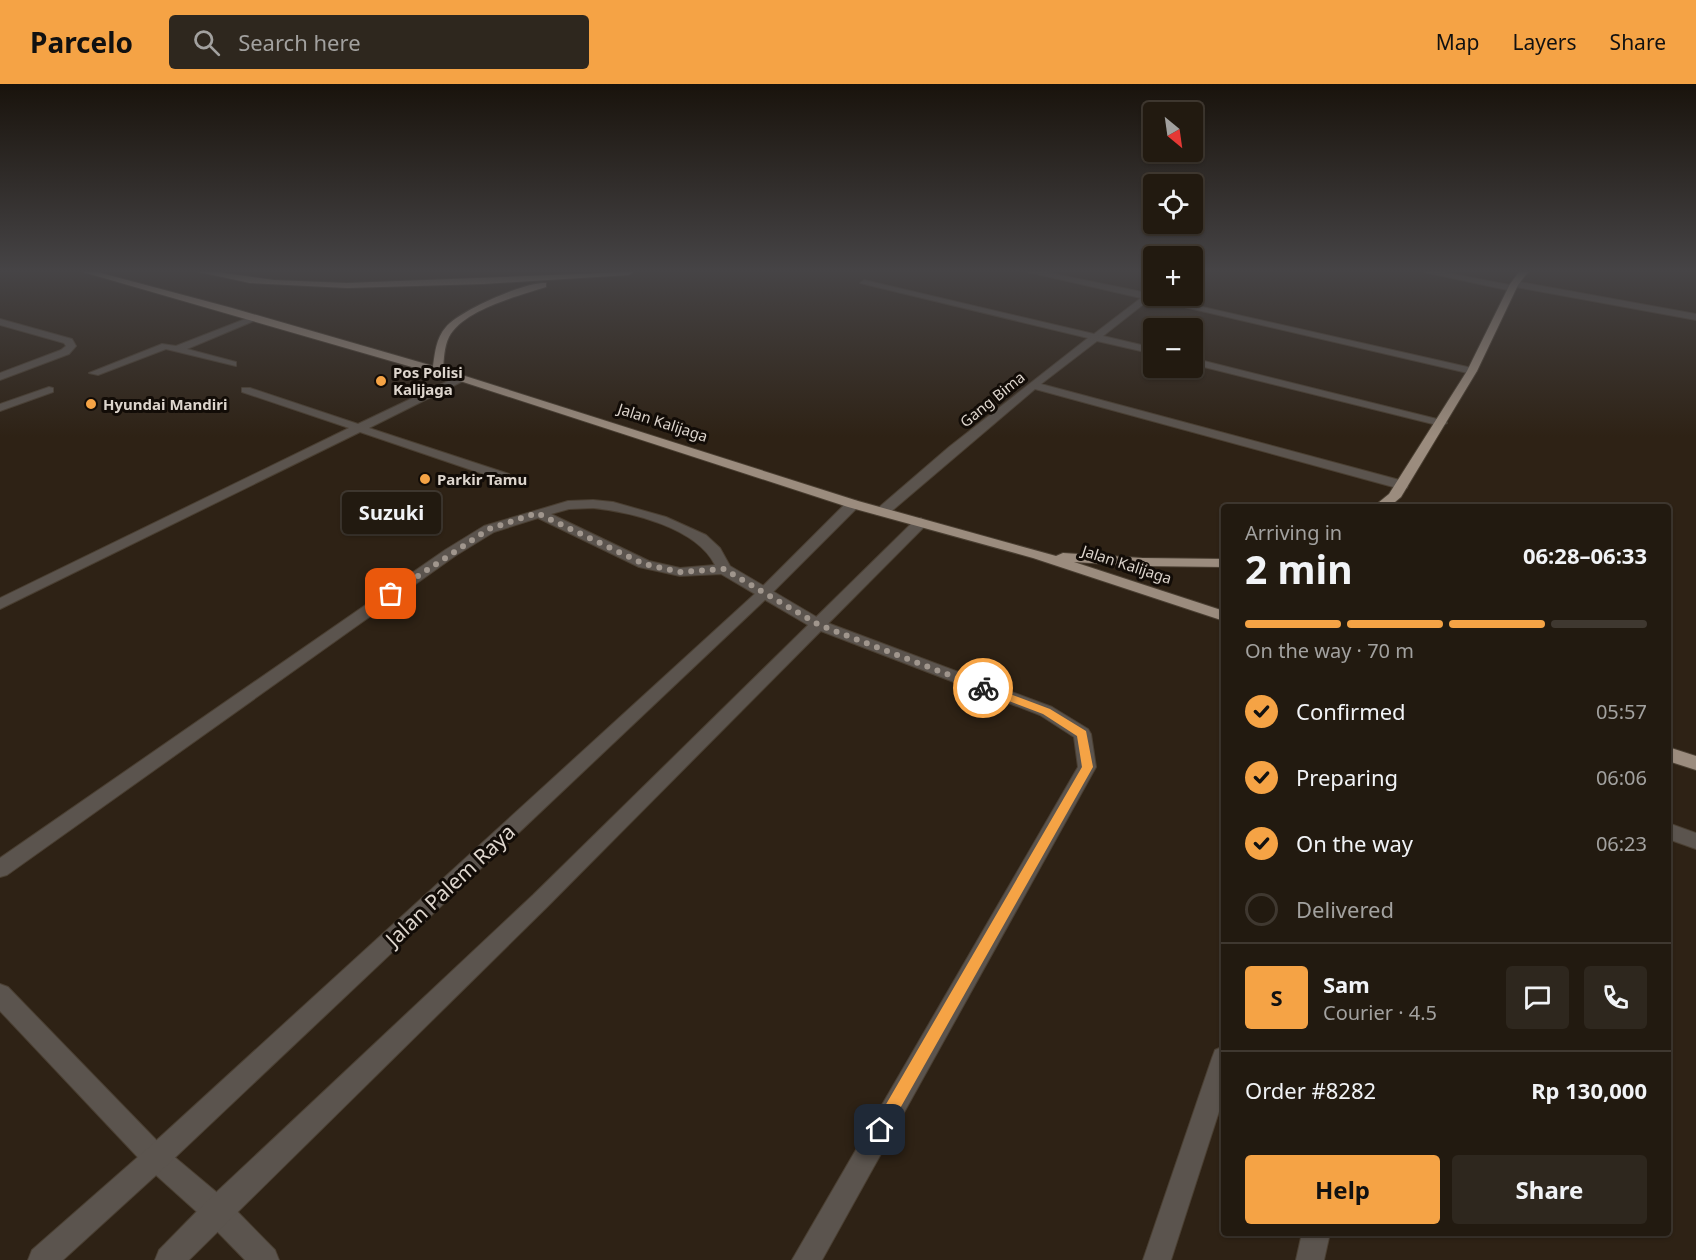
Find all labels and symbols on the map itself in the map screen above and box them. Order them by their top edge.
north arrow [1143,102,1203,162]
place label: Pos Polisi Kalijaga [393,362,463,399]
street label: Gang Bima [955,367,1029,431]
marker: Pos Polisi Kalijaga [374,374,388,388]
place label: Hyundai Mandiri [103,394,227,414]
marker: Hyundai Mandiri [84,397,98,411]
street label: Jalan Kalijaga [614,397,710,446]
place label: Parkir Tamu [437,469,527,489]
marker: Parkir Tamu [418,472,432,486]
callout: Suzuki [342,492,440,534]
street label: Jalan Kalijaga [1078,539,1174,588]
pin [365,568,416,619]
courier [953,658,1013,718]
street label: Jalan Palem Raya [378,818,521,954]
pin [854,1104,905,1155]

